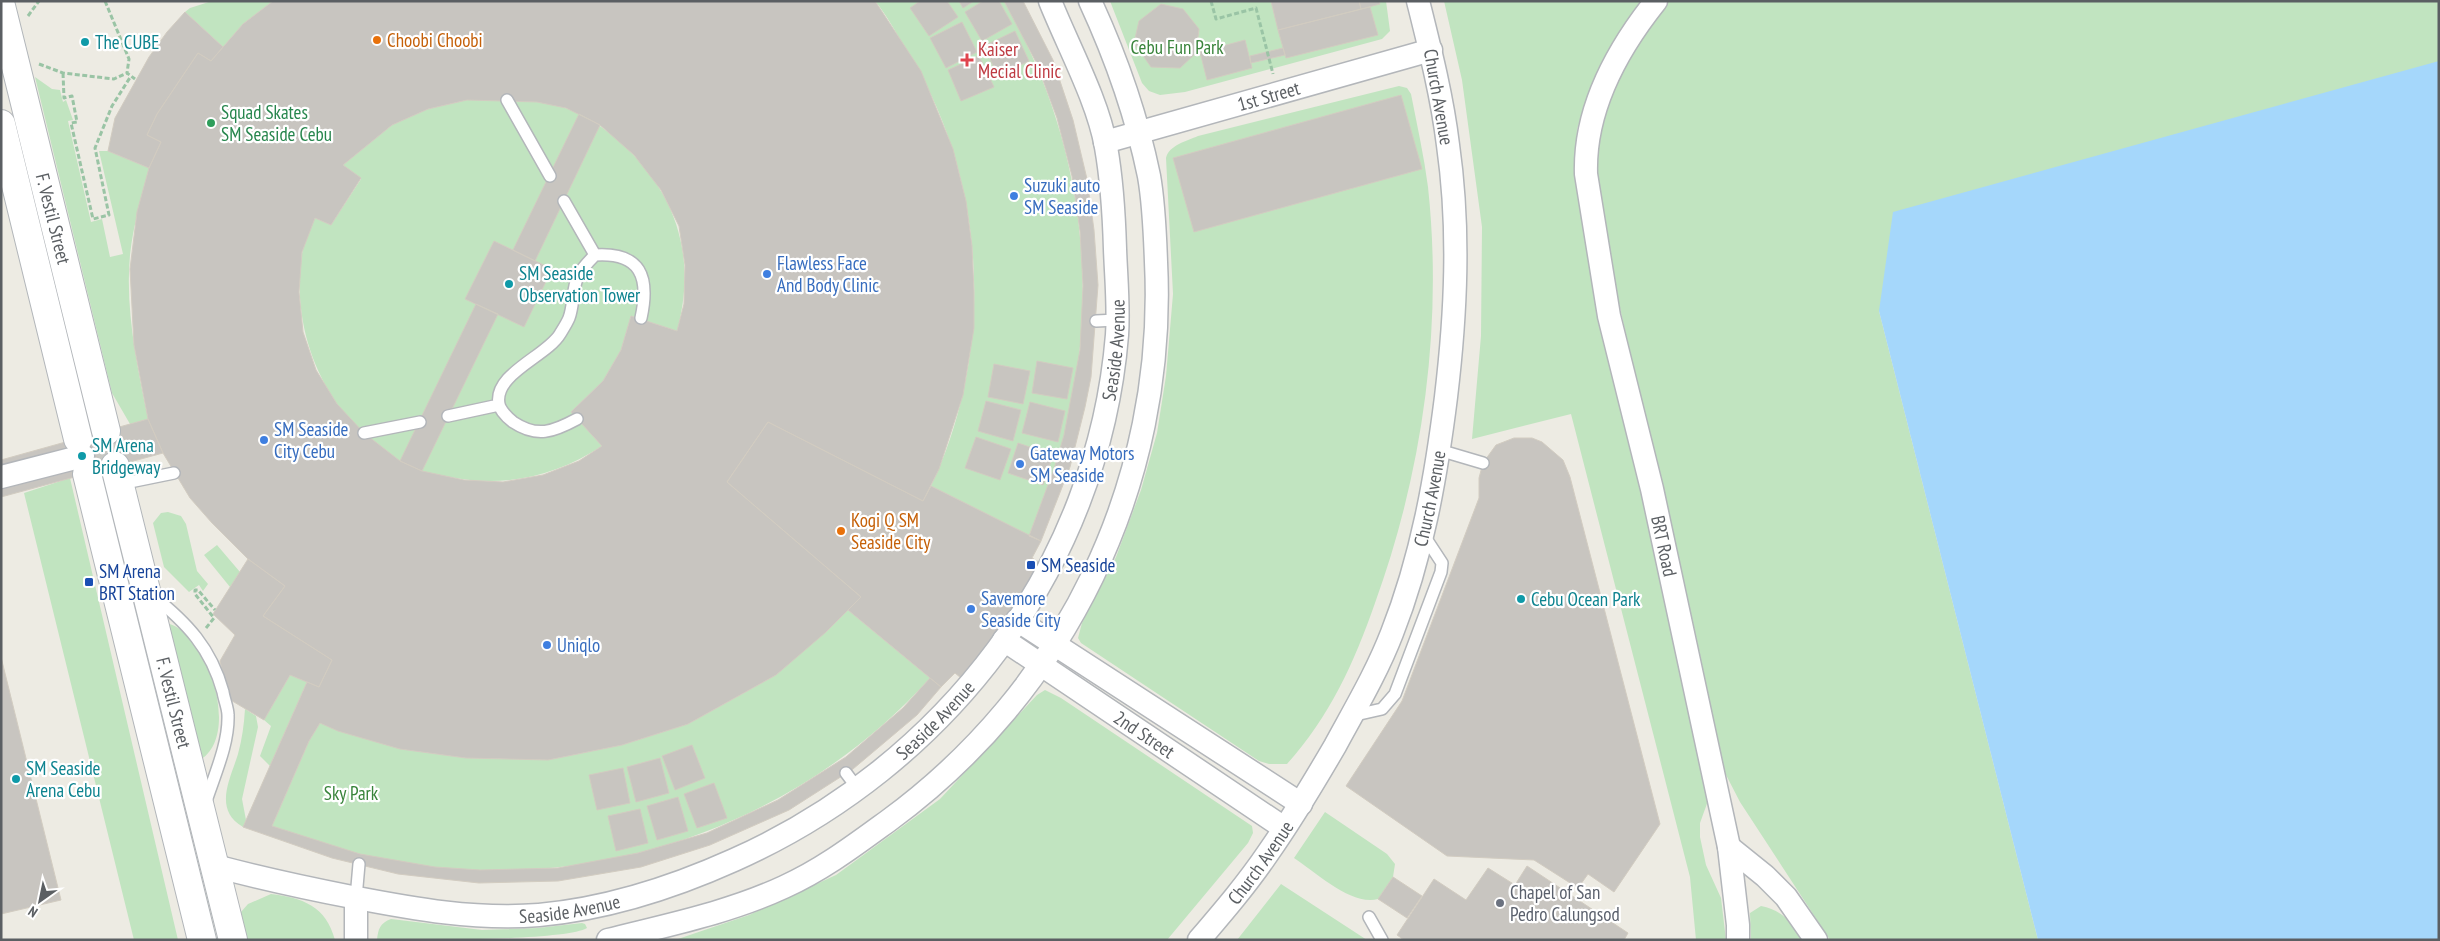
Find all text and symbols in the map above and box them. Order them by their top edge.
place label: Choobi Choobi [387,28,483,52]
place label: The CUBE [95,30,159,54]
marker: Choobi Choobi [371,34,383,46]
park label: Cebu Fun Park [1130,35,1224,59]
marker: The CUBE [79,36,91,48]
place label: Kaiser Mecial Clinic [978,37,1061,83]
street label: Church Avenue [1419,47,1459,147]
marker: Kaiser Mecial Clinic [960,53,974,67]
street label: 1st Street [1235,75,1303,116]
place label: Squad Skates SM Seaside Cebu [221,100,332,146]
marker: Squad Skates SM Seaside Cebu [205,117,217,129]
street label: F. Vestil Street [31,171,77,267]
place label: Suzuki auto SM Seaside [1024,173,1100,219]
marker: Suzuki auto SM Seaside [1008,190,1020,202]
place label: Flawless Face And Body Clinic [777,251,879,297]
place label: SM Seaside Observation Tower [519,261,641,307]
marker: Flawless Face And Body Clinic [761,268,773,280]
marker: SM Seaside Observation Tower [503,278,515,290]
street label: Seaside Avenue [1096,299,1130,403]
place label: SM Seaside City Cebu [274,417,349,463]
place label: SM Arena Bridgeway [92,433,161,479]
marker: SM Seaside City Cebu [258,434,270,446]
place label: Gateway Motors SM Seaside [1030,441,1134,487]
street label: Church Avenue [1408,449,1450,549]
marker: SM Arena Bridgeway [76,450,88,462]
marker: Gateway Motors SM Seaside [1014,458,1026,470]
place label: Kogi Q SM Seaside City [851,508,931,554]
street label: BRT Road [1646,513,1682,579]
marker: Kogi Q SM Seaside City [835,525,847,537]
place label: SM Seaside [1041,553,1116,577]
place label: SM Arena BRT Station [99,559,175,605]
marker: SM Seaside [1025,559,1037,571]
marker: SM Arena BRT Station [83,576,95,588]
place label: Savemore Seaside City [981,586,1061,632]
place label: Cebu Ocean Park [1531,587,1641,611]
marker: Cebu Ocean Park [1515,593,1527,605]
marker: Savemore Seaside City [965,603,977,615]
place label: Uniqlo [557,633,600,657]
marker: Uniqlo [541,639,553,651]
street label: F. Vestil Street [151,655,197,752]
street label: Seaside Avenue [891,676,980,765]
street label: 2nd Street [1109,705,1180,764]
place label: SM Seaside Arena Cebu [26,756,101,802]
marker: SM Seaside Arena Cebu [10,773,22,785]
park label: Sky Park [324,781,379,805]
street label: Church Avenue [1222,816,1299,909]
north arrow [15,876,65,926]
place label: Chapel of San Pedro Calungsod [1510,880,1620,926]
street label: Seaside Avenue [519,889,623,928]
marker: Chapel of San Pedro Calungsod [1494,897,1506,909]
text: N [25,902,41,922]

